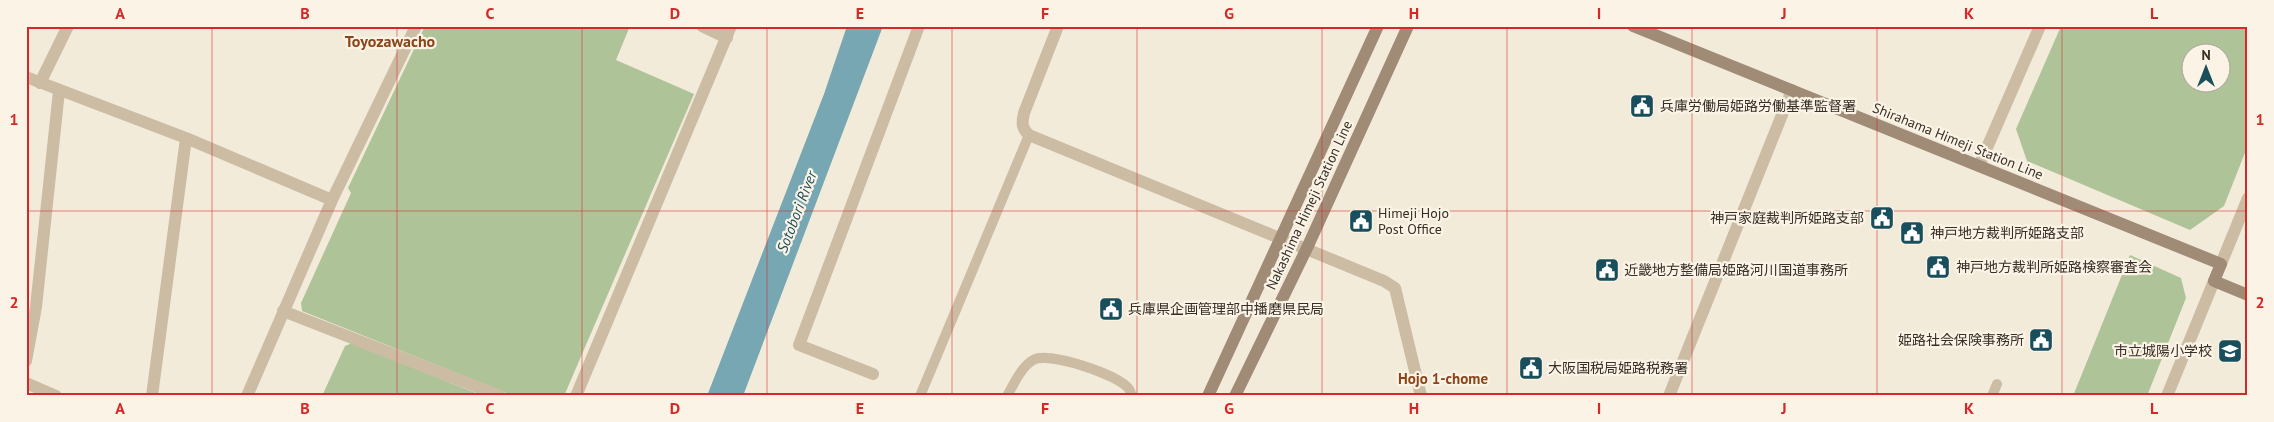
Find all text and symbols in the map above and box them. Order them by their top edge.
text: A [115,3,125,23]
text: B [300,3,310,23]
text: C [486,3,495,23]
text: D [670,3,680,23]
text: E [856,3,864,23]
text: F [1041,3,1049,23]
text: G [1224,3,1234,23]
text: H [1409,3,1419,23]
text: I [1597,3,1601,23]
text: J [1780,3,1787,23]
text: K [1964,3,1974,23]
text: L [2150,3,2159,23]
district label: Toyozawacho [345,31,436,51]
north arrow [2182,42,2232,92]
text: N [2201,46,2211,64]
public building icon: 兵庫労働局姫路労働基準監督署 [1629,93,1655,119]
place label: 兵庫労働局姫路労働基準監督署 [1660,97,1856,115]
street label: Shirahama Himeji Station Line [1870,98,2046,184]
text: 1 [9,109,19,129]
text: 1 [2255,109,2265,129]
street label: Nakashima Himeji Station Line [1262,118,1356,292]
water label: Sotobori River [772,167,821,255]
place label: Himeji Hojo Post Office [1378,204,1449,238]
public building icon: 神戸家庭裁判所姫路支部 [1869,205,1895,231]
public building icon: Himeji Hojo Post Office [1348,208,1374,234]
place label: 神戸家庭裁判所姫路支部 [1710,209,1864,227]
public building icon: 神戸地方裁判所姫路支部 [1899,220,1925,246]
place label: 神戸地方裁判所姫路支部 [1930,224,2084,242]
public building icon: 神戸地方裁判所姫路検察審査会 [1925,254,1951,280]
public building icon: 近畿地方整備局姫路河川国道事務所 [1594,257,1620,283]
place label: 神戸地方裁判所姫路検察審査会 [1956,258,2152,276]
place label: 近畿地方整備局姫路河川国道事務所 [1624,261,1848,279]
text: 2 [9,292,19,312]
text: 2 [2255,292,2265,312]
public building icon: 兵庫県企画管理部中播磨県民局 [1098,296,1124,322]
place label: 兵庫県企画管理部中播磨県民局 [1128,300,1324,318]
public building icon: 姫路社会保険事務所 [2028,327,2054,353]
place label: 姫路社会保険事務所 [1898,331,2024,349]
school or university icon: 市立城陽小学校 [2217,338,2243,364]
place label: 市立城陽小学校 [2114,342,2212,360]
public building icon: 大阪国税局姫路税務署 [1518,355,1544,381]
place label: 大阪国税局姫路税務署 [1548,359,1688,377]
district label: Hojo 1-chome [1398,369,1488,388]
text: A [115,398,125,418]
text: B [300,398,310,418]
text: C [486,398,495,418]
text: D [670,398,680,418]
text: E [856,398,864,418]
text: F [1041,398,1049,418]
text: G [1224,398,1234,418]
text: H [1409,398,1419,418]
text: I [1597,398,1601,418]
text: J [1780,398,1787,418]
text: K [1964,398,1974,418]
text: L [2150,398,2159,418]

